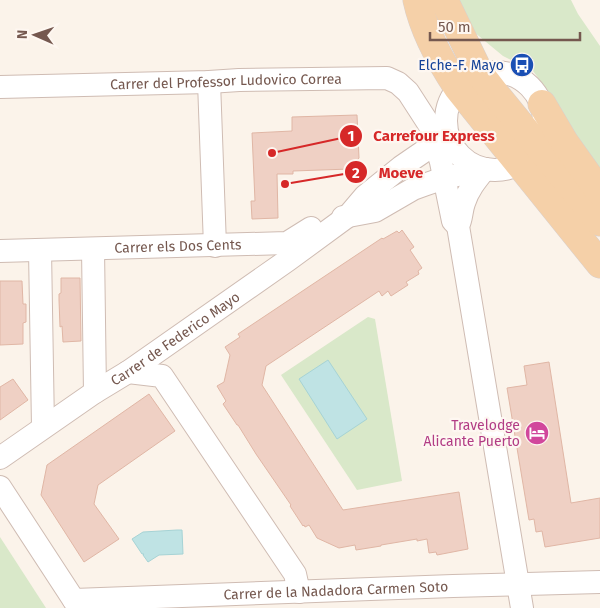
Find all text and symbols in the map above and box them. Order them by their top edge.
north arrow [10,10,60,60]
scale bar [430,10,580,42]
text: 50 m [438,18,471,36]
text: N [14,30,31,40]
bus stop icon: Elche-F. Mayo [509,52,535,78]
place label: Elche-F. Mayo [418,57,504,74]
street label: Carrer del Professor Ludovico Correa [110,70,342,93]
callout: Carrefour Express [338,121,505,151]
text: 1 [348,127,354,145]
text: Carrefour Express [373,127,495,145]
callout: Moeve [344,157,433,187]
text: 2 [352,164,360,182]
text: Moeve [379,164,423,182]
street label: Carrer els Dos Cents [114,236,242,256]
street label: Carrer de Federico Mayo [107,288,243,389]
place label: Travelodge Alicante Puerto [423,417,520,450]
hotel icon: Travelodge Alicante Puerto [524,420,550,446]
street label: Carrer de la Nadadora Carmen Soto [223,578,448,603]

